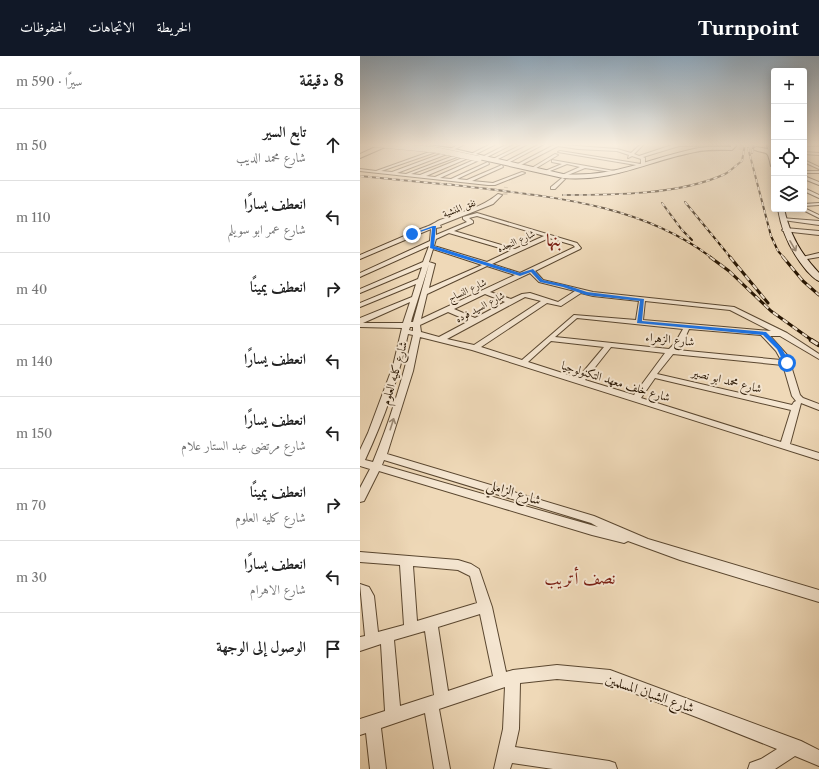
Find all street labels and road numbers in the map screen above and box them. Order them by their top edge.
street label: نفق المنشية [441,196,478,220]
street label: شارع النجده [495,227,538,258]
street label: شارع النساج [446,275,490,307]
street label: شارع السيد فوده [453,288,509,328]
street label: شارع الزهراء [644,329,696,353]
street label: شارع كليه العلوم [378,339,414,408]
street label: شارع خلف معهد التكنولوجيا [559,357,672,409]
street label: شارع محمد ابو نصير [688,364,764,400]
street label: شارع الزاملي [483,475,543,513]
street label: شارع الشبان المسلمين [602,669,697,719]

